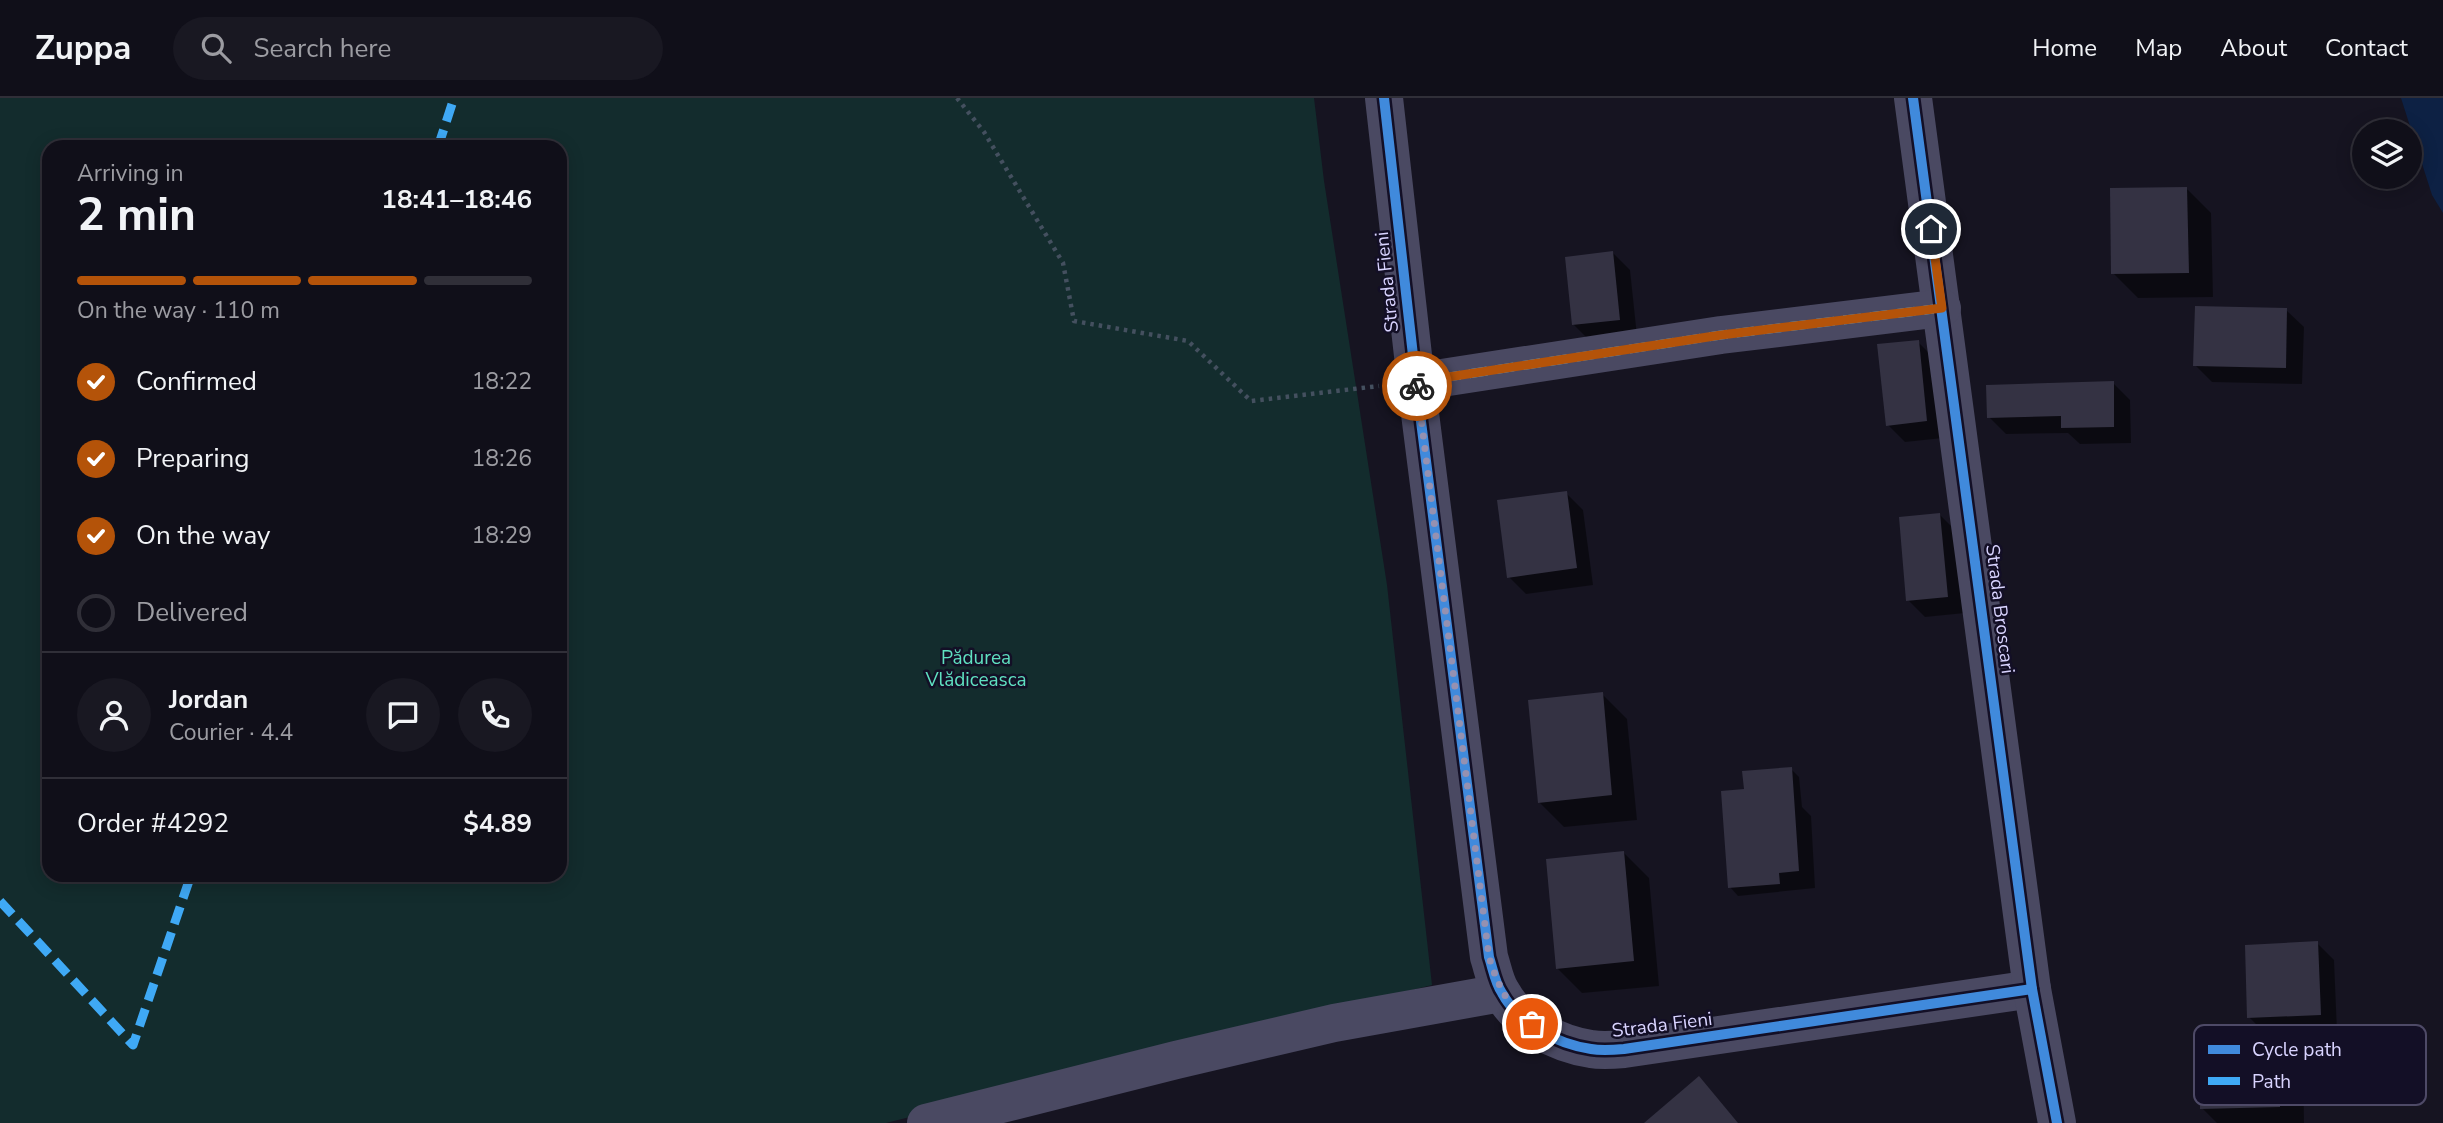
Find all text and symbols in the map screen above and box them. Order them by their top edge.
search box [173,17,663,80]
text: Zuppa [35,26,131,71]
icon: search [197,29,235,67]
text: Search here [253,31,391,66]
text: Home [2032,32,2097,64]
text: Map [2135,32,2182,64]
text: About [2220,32,2287,64]
text: Contact [2325,32,2408,64]
map controls [2352,119,2422,189]
button: layers [2352,119,2422,189]
text: Arriving in [77,158,184,189]
text: 18:41–18:46 [381,182,532,217]
text: 2 min [77,183,196,246]
pin [1901,199,1961,259]
icon: home [1912,210,1950,248]
street label: Strada Fieni [1369,230,1405,334]
text: On the way · 110 m [77,295,280,326]
courier [1382,351,1452,421]
icon: check [77,363,115,401]
text: Confirmed [136,364,257,399]
text: 18:22 [472,366,532,397]
icon: bike [1398,367,1436,405]
icon: check [77,440,115,478]
text: Preparing [136,441,249,476]
text: 18:26 [472,443,532,474]
icon: check [77,517,115,555]
text: On the way [136,518,270,553]
text: 18:29 [472,520,532,551]
street label: Strada Broscari [1979,543,2021,675]
text: Delivered [136,595,248,630]
park label: Pădurea Vlădiceasca [925,645,1026,693]
button: person [77,678,151,752]
button: chat [366,678,440,752]
button: phone [458,678,532,752]
text: Jordan [169,682,248,717]
text: Courier · 4.4 [169,717,293,748]
text: Order #4292 [77,806,229,841]
text: $4.89 [463,806,532,841]
pin [1502,994,1562,1054]
icon: bag [1513,1005,1551,1043]
street label: Strada Fieni [1610,1006,1714,1044]
legend [2194,1025,2426,1105]
text: Cycle path [2252,1037,2342,1063]
text: Path [2252,1069,2291,1095]

